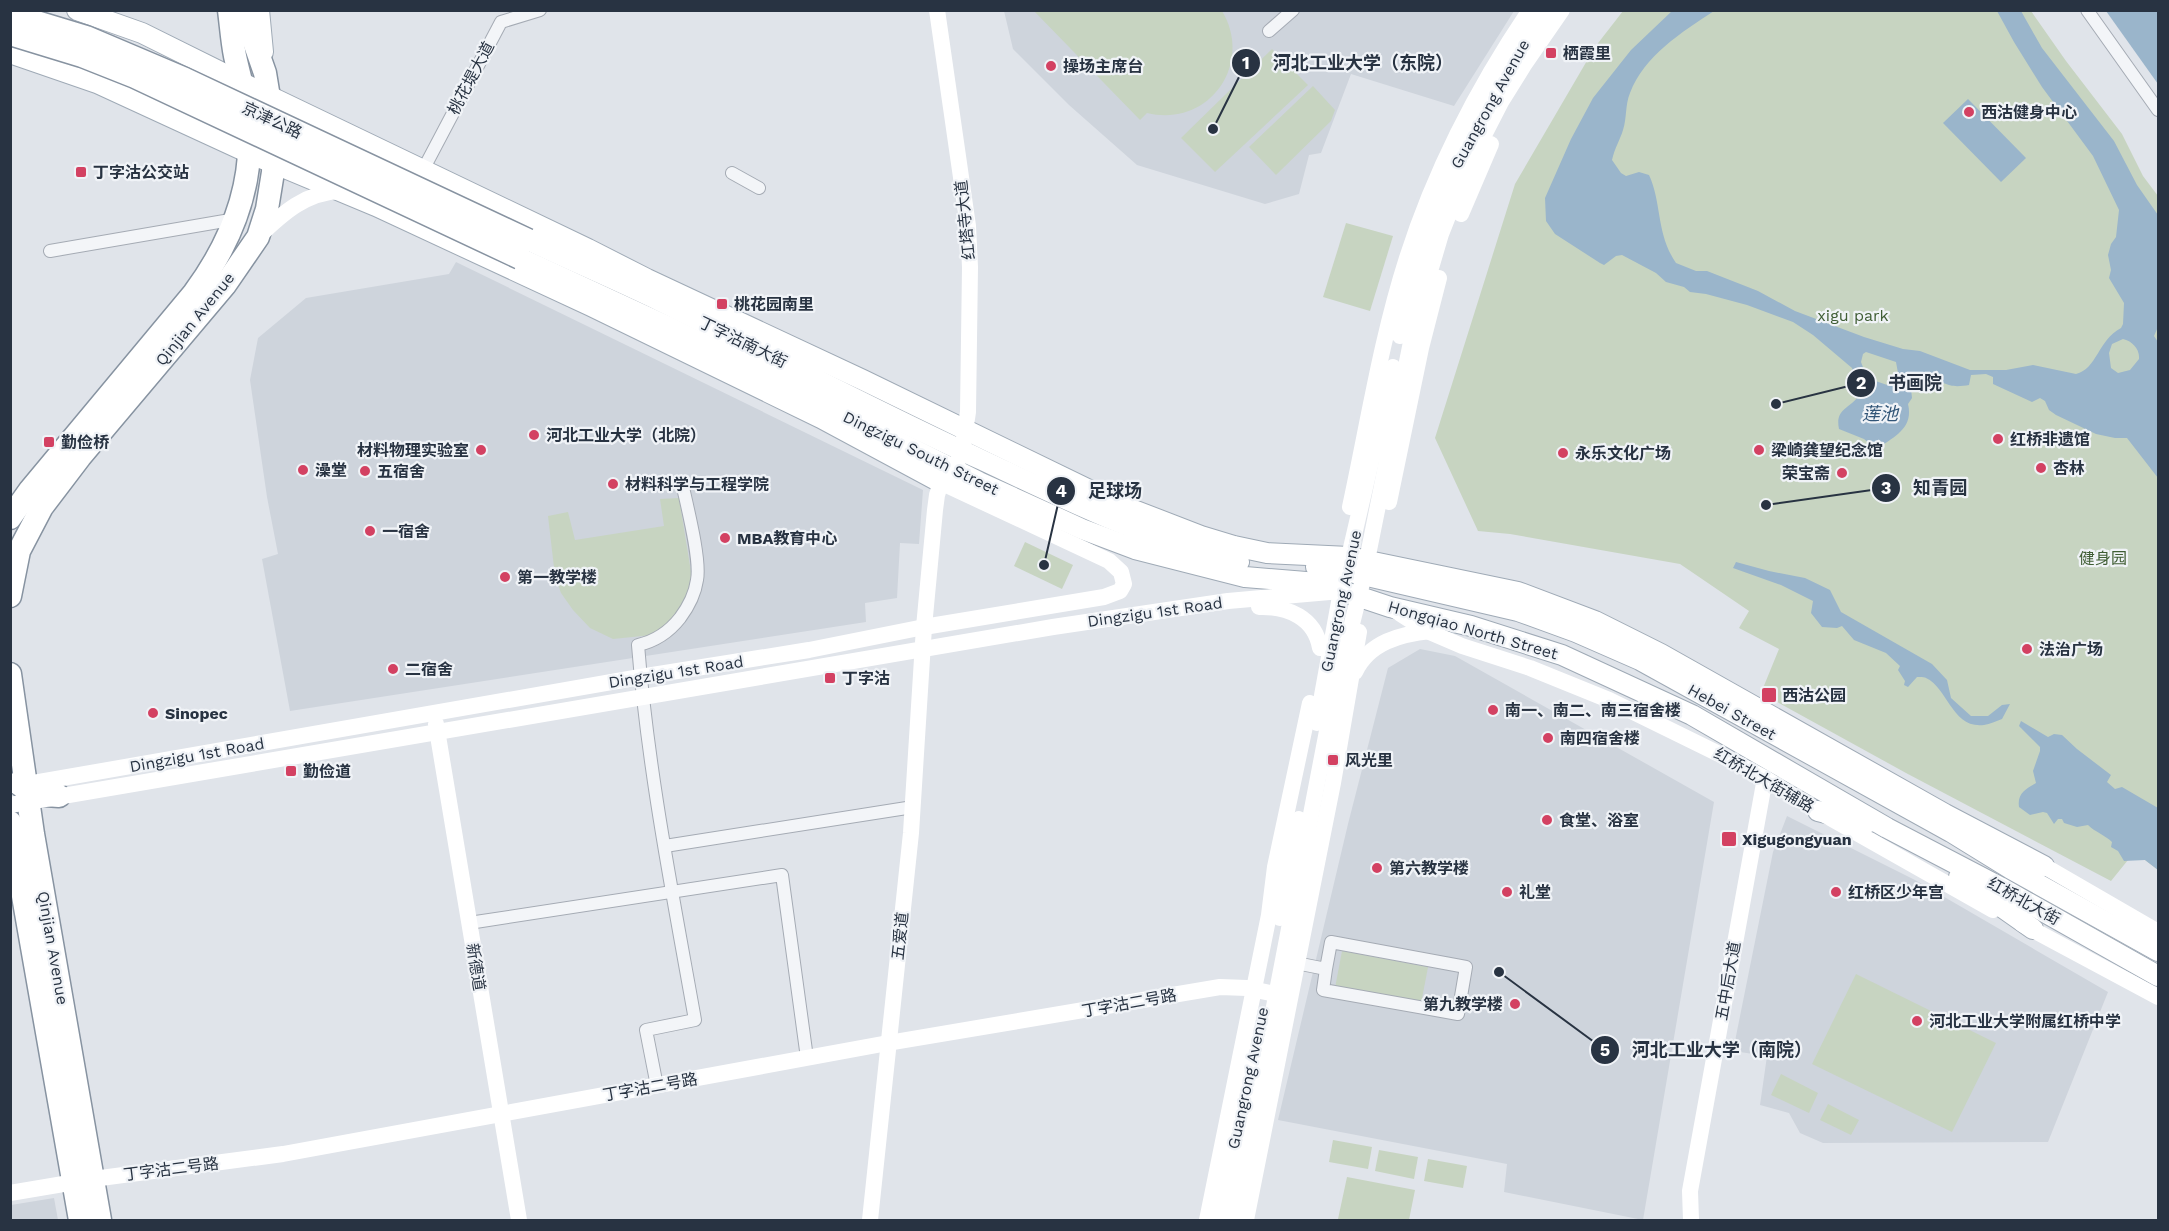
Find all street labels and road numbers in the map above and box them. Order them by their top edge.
street label: Guangrong Avenue [1447,36,1533,172]
street label: 桃花堤大道 [444,38,498,118]
street label: 京津公路 [239,98,305,142]
street label: 红塔寺大道 [951,179,979,261]
street label: Qinjian Avenue [151,268,239,370]
street label: 丁字沽南大街 [696,312,790,372]
street label: Dingzigu South Street [840,407,1002,499]
street label: Guangrong Avenue [1317,528,1365,674]
street label: Dingzigu 1st Road [1086,593,1224,631]
street label: Hongqiao North Street [1386,597,1560,663]
street label: Dingzigu 1st Road [607,652,745,692]
street label: Hebei Street [1685,680,1780,744]
street label: Dingzigu 1st Road [128,734,266,776]
street label: 红桥北大街辅路 [1711,744,1817,816]
street label: 红桥北大街 [1984,873,2064,929]
street label: Qinjian Avenue [34,890,72,1006]
street label: 五爱道 [888,911,912,961]
street label: 五中后大道 [1712,940,1744,1022]
street label: 新德道 [463,942,489,992]
street label: 丁字沽二号路 [1080,985,1178,1021]
street label: Guangrong Avenue [1224,1005,1272,1151]
street label: 丁字沽二号路 [601,1069,699,1105]
street label: 丁字沽二号路 [122,1154,220,1184]

